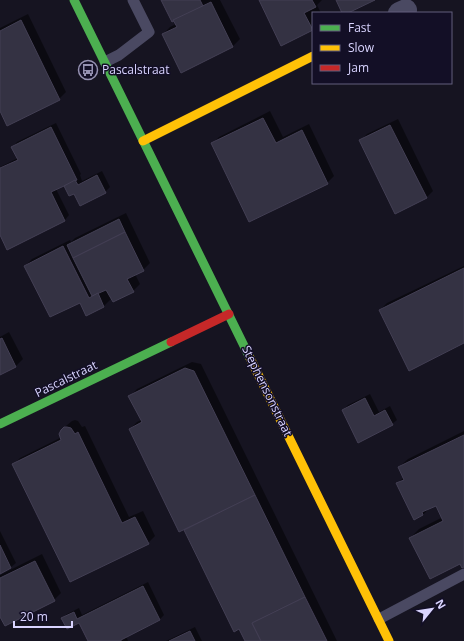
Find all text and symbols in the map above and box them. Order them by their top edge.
legend [312,12,452,84]
text: Fast [348,19,371,36]
text: Slow [348,39,375,56]
bus stop icon: Pascalstraat [77,59,99,81]
text: Jam [347,59,369,76]
place label: Pascalstraat [102,61,170,78]
street label: Stephensonstraat [238,342,297,439]
street label: Pascalstraat [32,356,100,401]
north arrow [412,589,452,629]
text: N [432,596,450,611]
scale bar [14,603,72,629]
text: 20 m [20,608,48,625]

